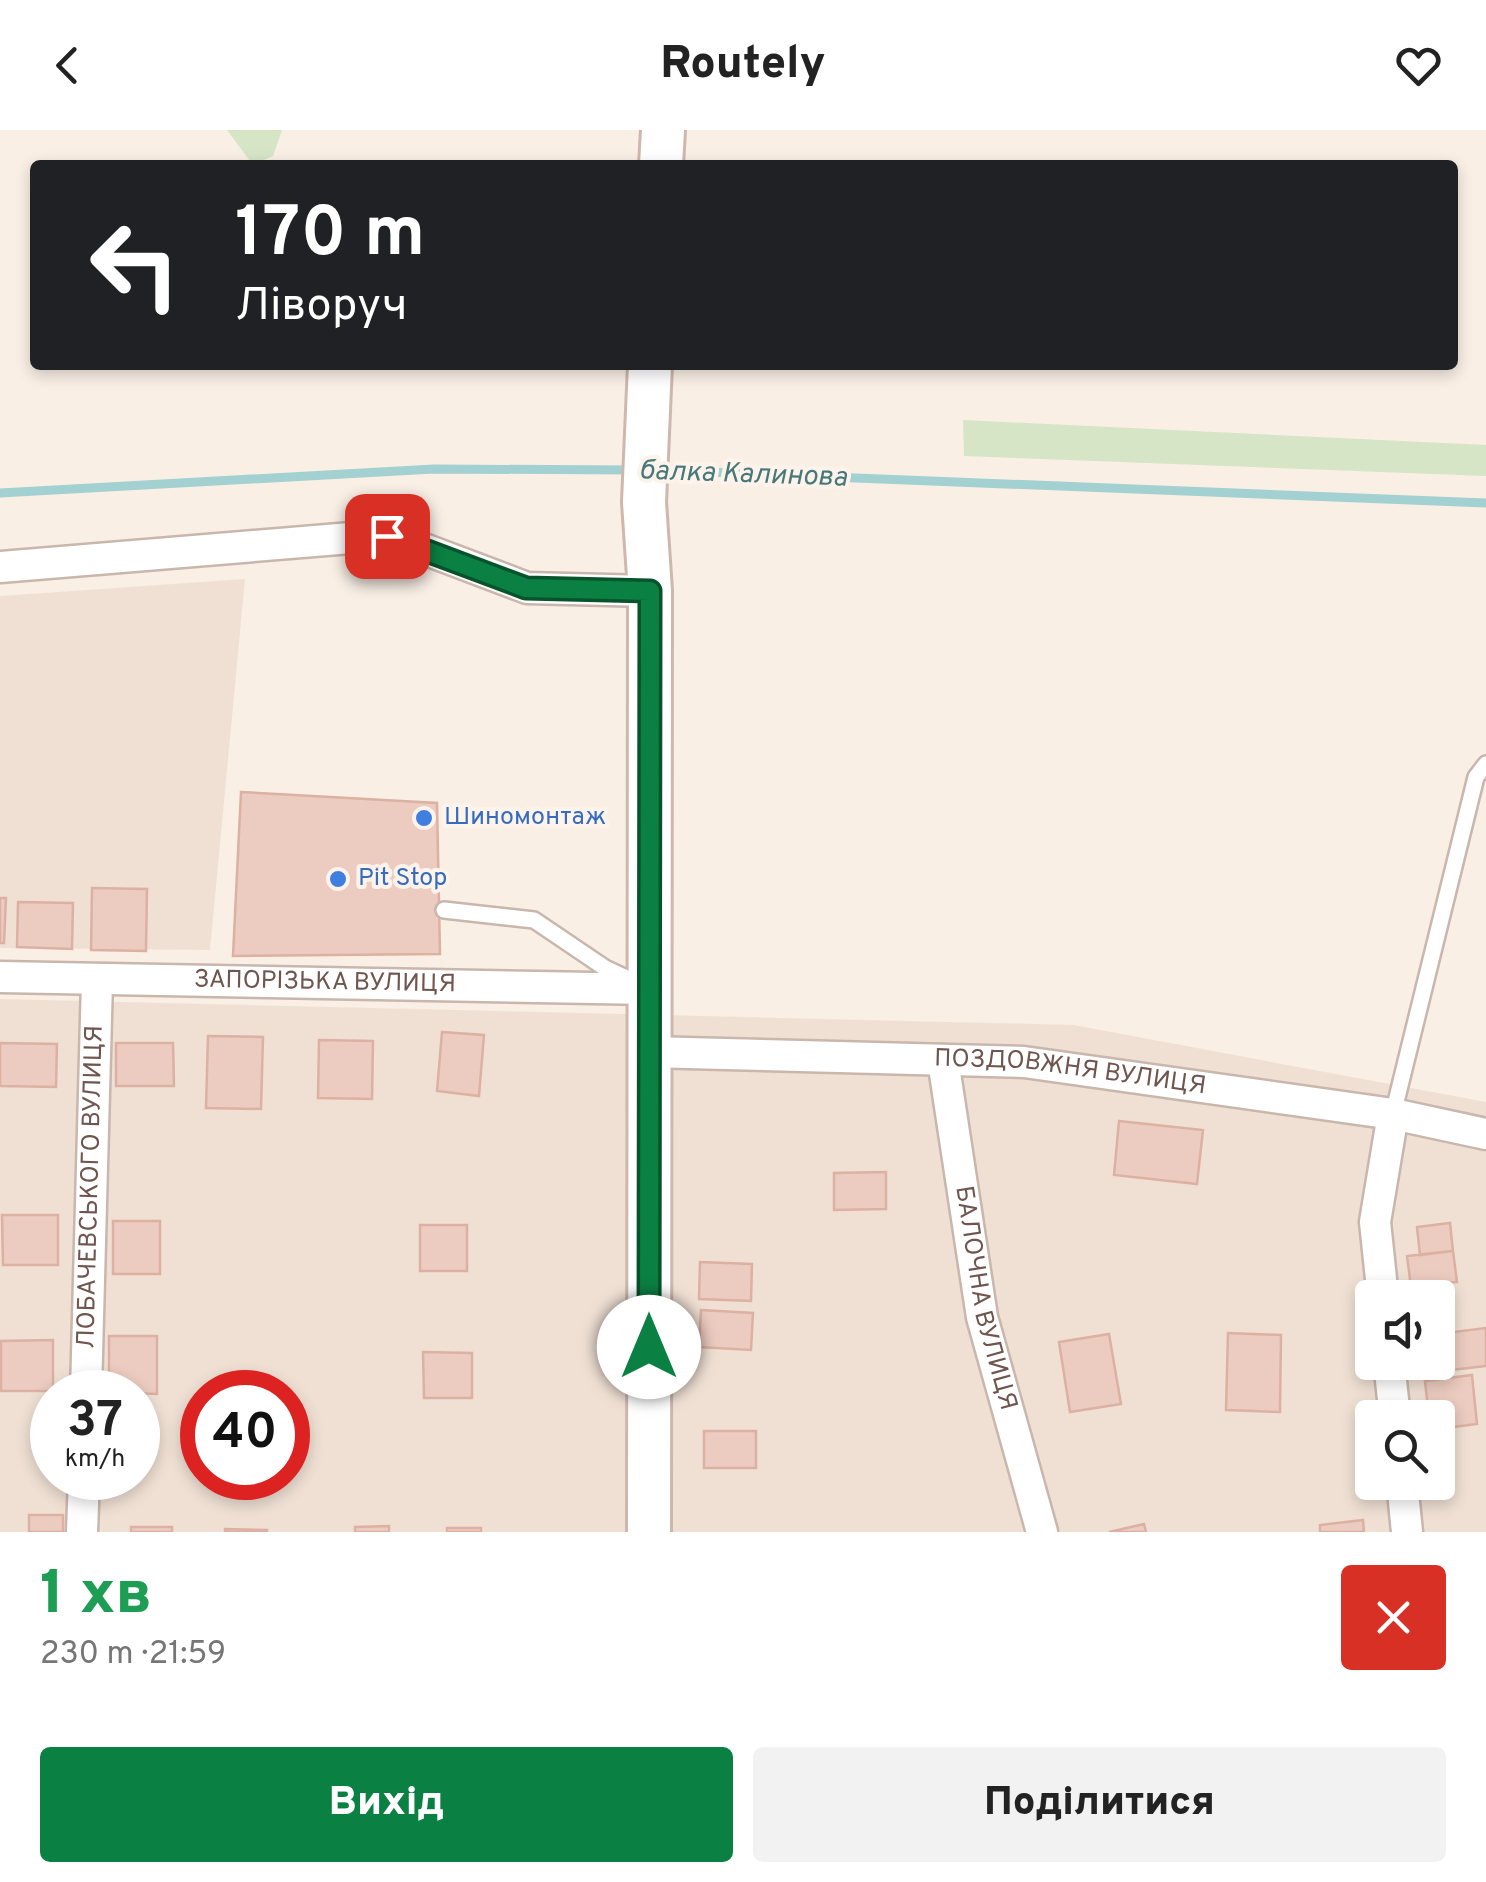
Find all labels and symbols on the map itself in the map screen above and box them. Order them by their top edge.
water label: балка Калинова [638,453,848,497]
pin [345,494,430,579]
place label: Шиномонтаж [444,802,606,834]
marker: Шиномонтаж [413,807,435,829]
place label: Pit Stop [358,863,447,895]
marker: Pit Stop [327,868,349,890]
street label: ЗАПОРІЗЬКА ВУЛИЦЯ [194,965,456,1001]
street label: ЛОБАЧЕВСЬКОГО ВУЛИЦЯ [71,1025,112,1349]
street label: ПОЗДОВЖНЯ ВУЛИЦЯ [934,1044,1208,1103]
street label: БАЛОЧНА ВУЛИЦЯ [946,1184,1023,1414]
position arrow [597,1295,701,1399]
speed limit sign: 40 [180,1370,310,1500]

